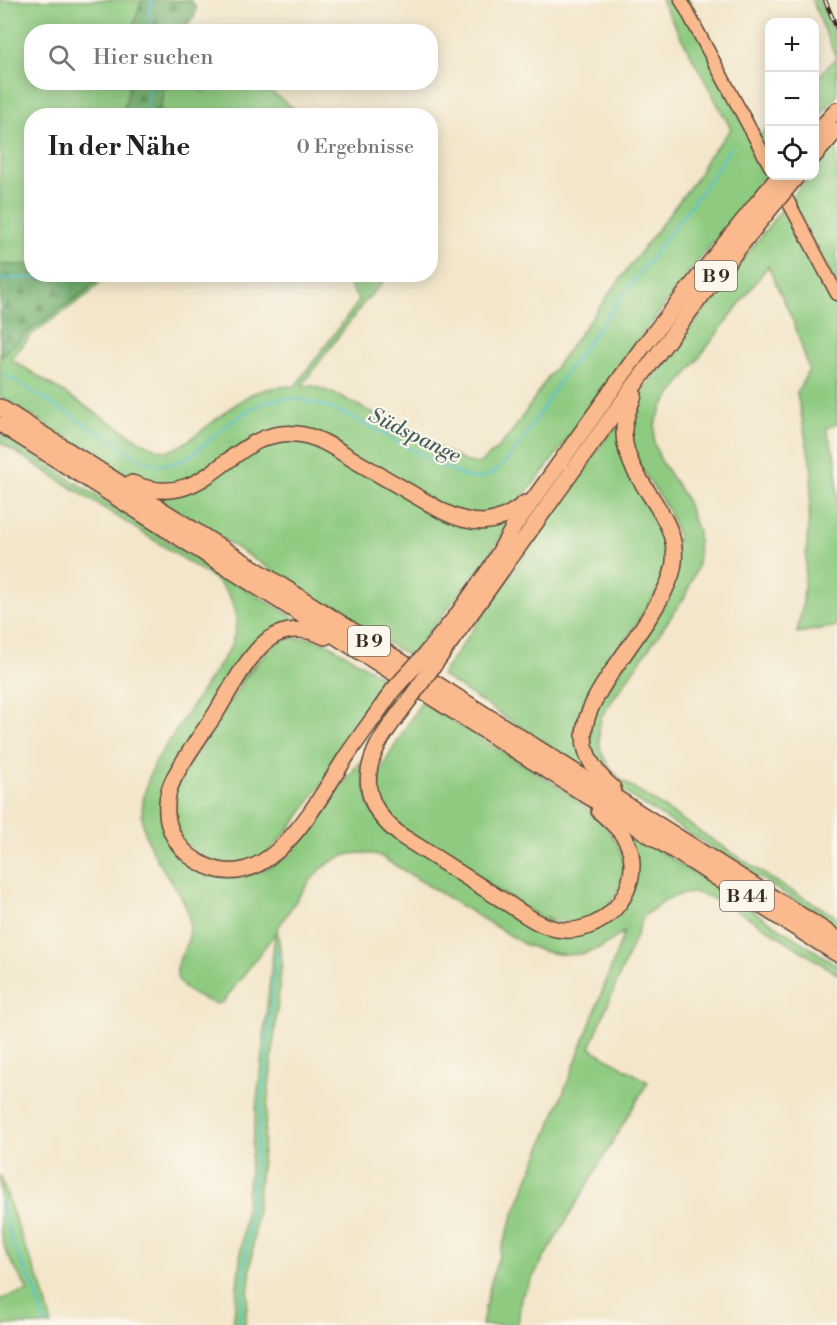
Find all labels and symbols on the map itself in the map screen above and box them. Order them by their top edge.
road number: B 9 [695,261,737,291]
water label: Südspange [364,402,465,469]
road number: B 9 [348,626,390,656]
road number: B 44 [720,881,774,911]

